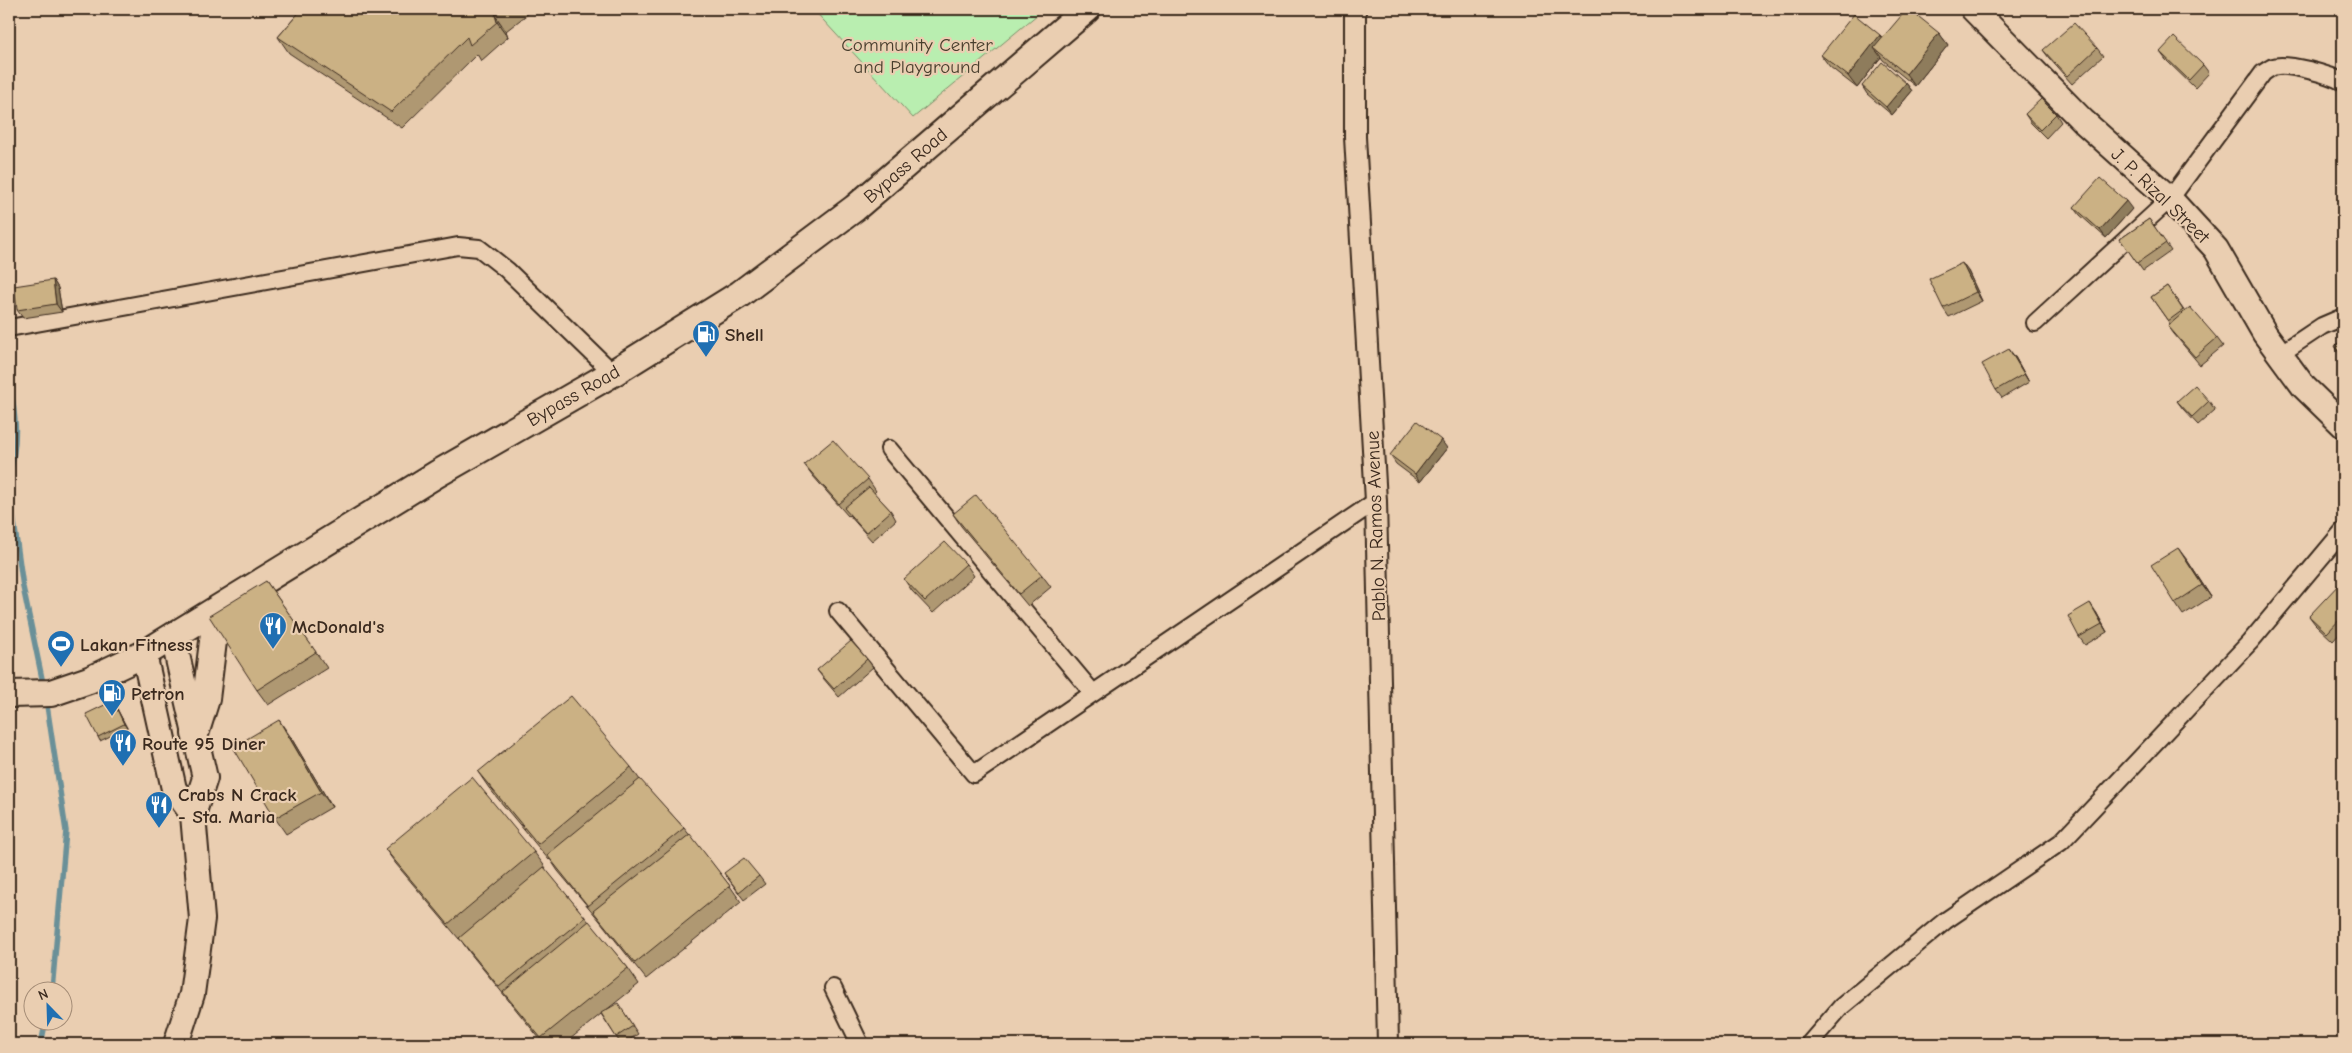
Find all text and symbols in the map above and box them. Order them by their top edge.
park label: Community Center and Playground [841,34,993,78]
street label: Bypass Road [859,124,952,208]
street label: J. P. Rizal Street [2107,143,2214,248]
fuel station icon: Shell [691,319,721,358]
place label: Shell [725,324,764,346]
street label: Bypass Road [523,361,624,431]
street label: Pablo N. Ramos Avenue [1362,430,1390,622]
restaurant icon: McDonald's [258,611,288,650]
place label: McDonald's [292,616,384,638]
sports icon: Lakan Fitness [46,629,76,668]
place label: Lakan Fitness [80,634,193,656]
fuel station icon: Petron [97,678,127,717]
place label: Petron [131,683,185,705]
restaurant icon: Route 95 Diner [108,728,138,767]
place label: Route 95 Diner [142,733,266,755]
place label: Crabs N Crack - Sta. Maria [178,784,297,828]
restaurant icon: Crabs N Crack - Sta. Maria [144,790,174,829]
north arrow [22,980,72,1030]
text: N [36,985,51,1004]

